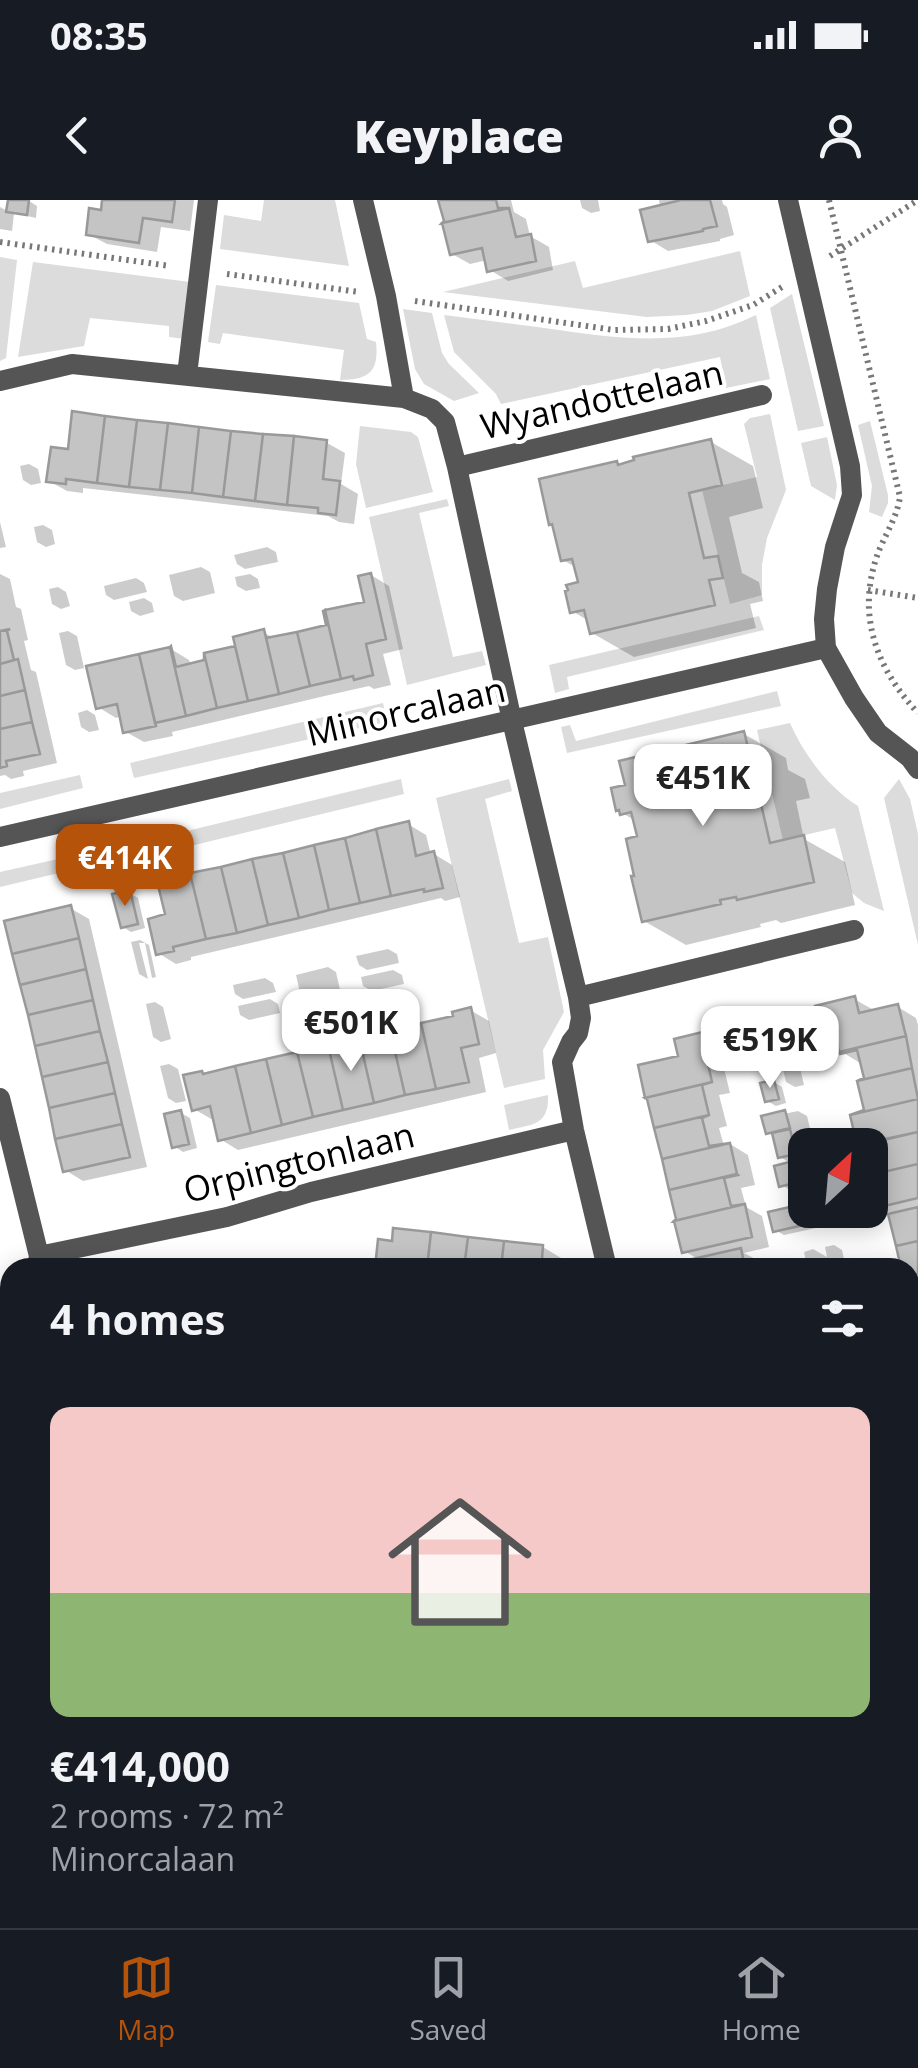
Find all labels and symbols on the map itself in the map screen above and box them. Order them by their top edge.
street label: Wyandottelaan [476,348,727,449]
street label: Minorcalaan [302,665,510,756]
pin: €451K [633,744,773,829]
pin: €414K [55,824,195,909]
pin: €501K [281,989,421,1074]
pin: €519K [700,1006,840,1091]
street label: Orpingtonlaan [178,1110,419,1213]
north arrow [788,1128,888,1228]

